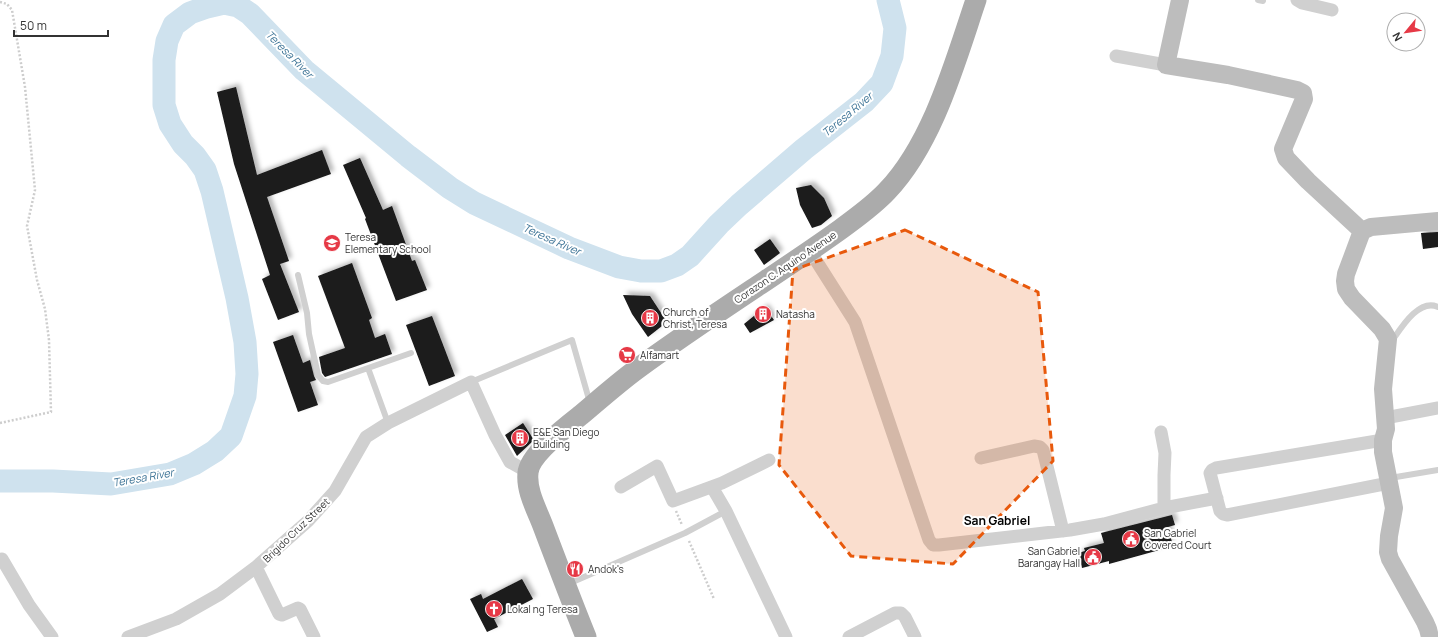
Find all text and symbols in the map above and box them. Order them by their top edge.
scale bar [14,12,108,38]
north arrow [1386,12,1426,52]
text: 50 m [20,17,47,34]
water label: Teresa River [263,27,319,83]
text: N [1388,30,1405,44]
water label: Teresa River [819,87,877,140]
water label: Teresa River [521,220,585,259]
street label: Corazon C. Aquino Avenue [731,227,839,307]
place label: Teresa Elementary School [345,230,431,256]
school or university icon: Teresa Elementary School [322,233,342,253]
building icon: Natasha [753,304,773,324]
place label: Church of Christ, Teresa [663,305,727,331]
place label: Natasha [776,307,815,321]
building icon: Church of Christ, Teresa [640,308,660,328]
supermarket icon: Alfamart [617,345,637,365]
place label: Alfamart [640,348,679,362]
place label: E&E San Diego Building [533,425,599,451]
building icon: E&E San Diego Building [510,428,530,448]
water label: Teresa River [111,464,177,490]
street label: Brigido Cruz Street [260,495,332,565]
district label: San Gabriel [964,512,1030,529]
place label: San Gabriel Covered Court [1144,526,1212,552]
public building icon: San Gabriel Covered Court [1121,529,1141,549]
place label: San Gabriel Barangay Hall [1018,544,1080,570]
public building icon: San Gabriel Barangay Hall [1083,547,1103,567]
restaurant icon: Andok's [565,559,585,579]
place label: Andok's [588,562,624,576]
church icon: Lokal ng Teresa [484,599,504,619]
place label: Lokal ng Teresa [507,602,578,616]

